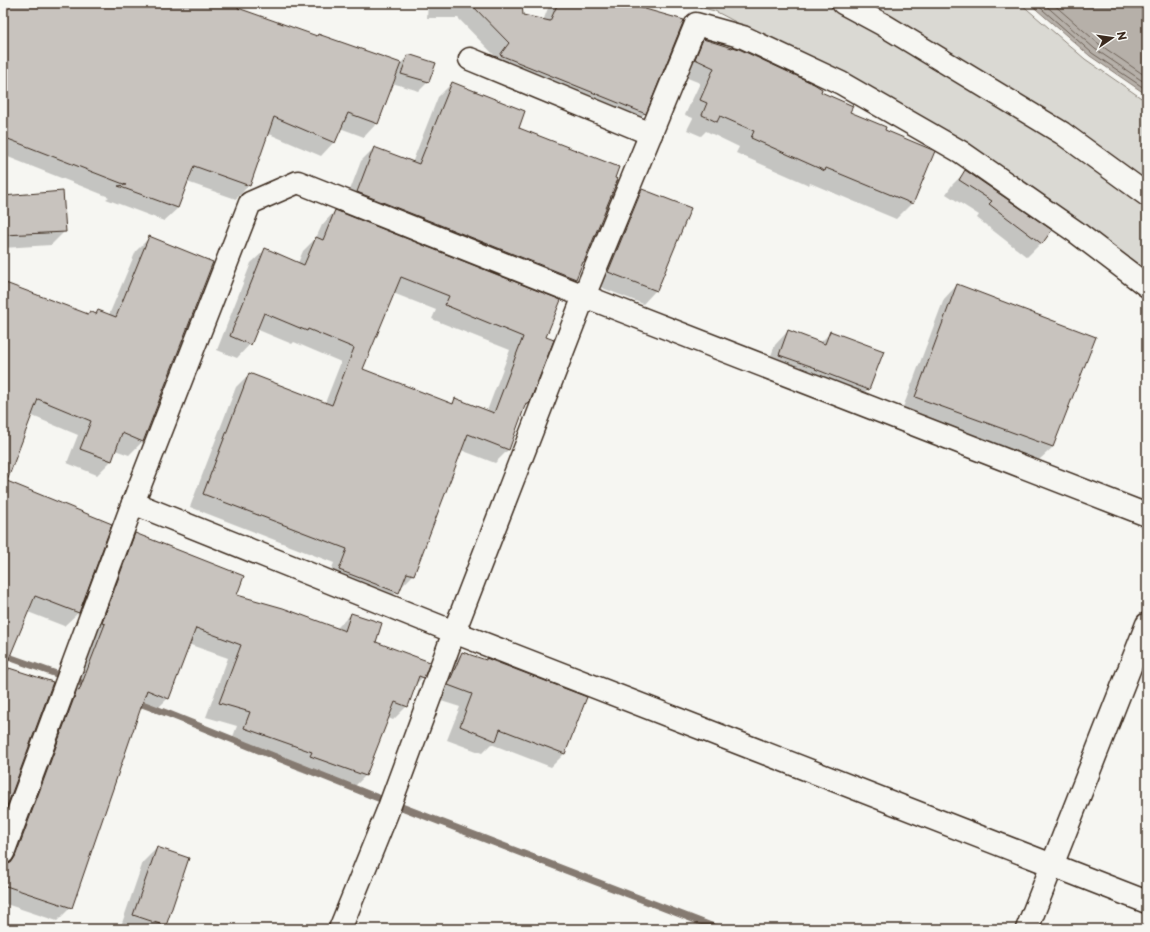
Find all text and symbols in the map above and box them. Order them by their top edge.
north arrow [1092,18,1132,58]
text: N [1113,29,1132,42]

